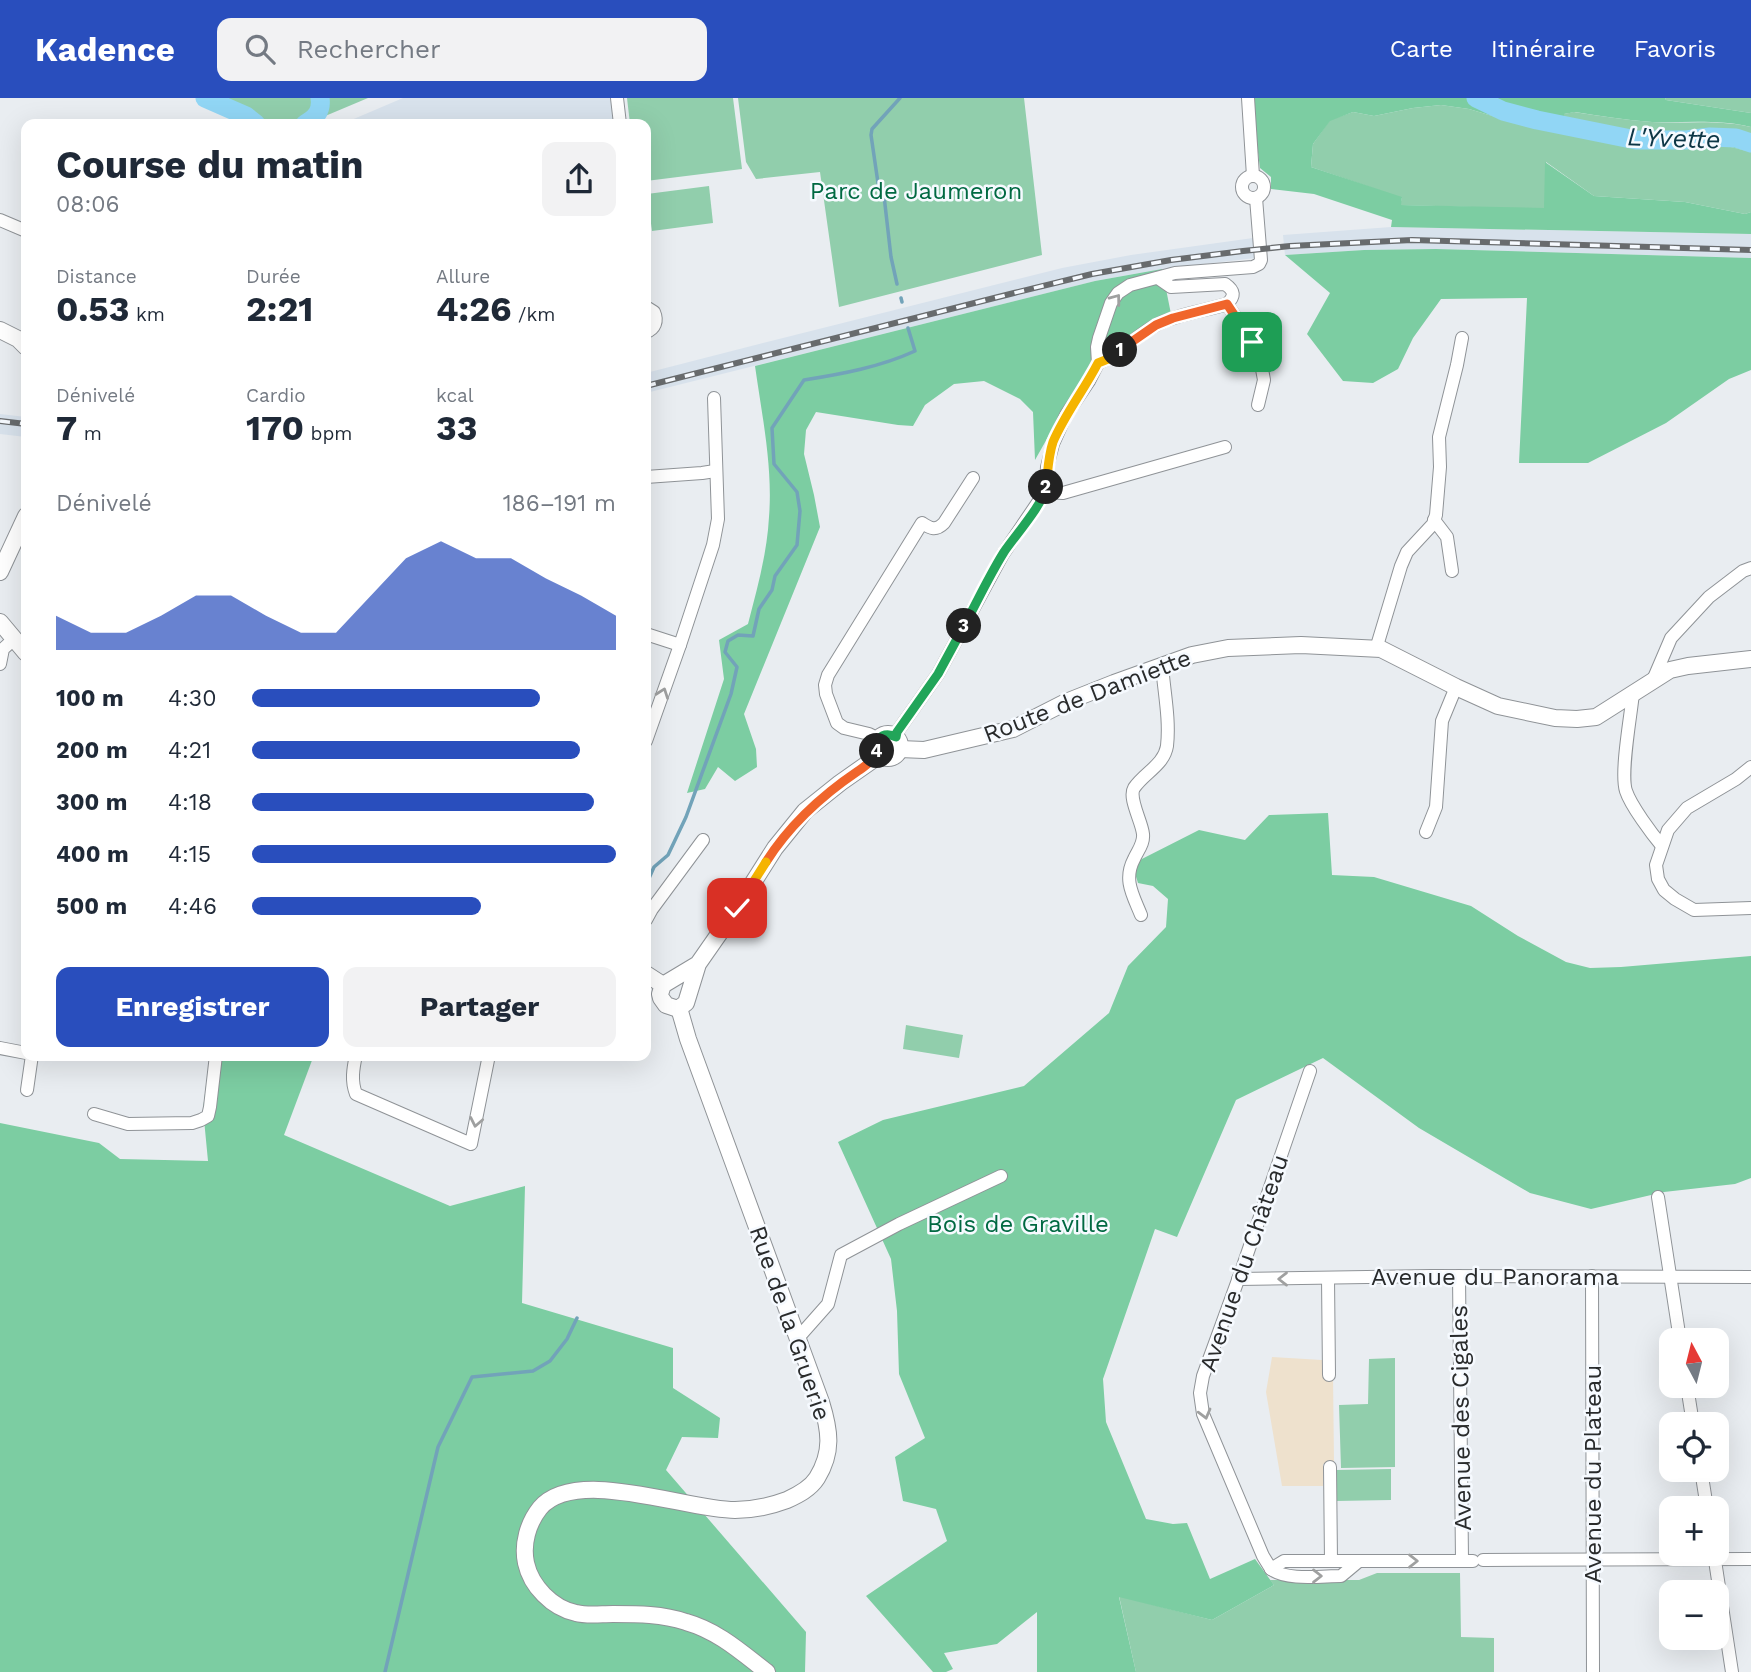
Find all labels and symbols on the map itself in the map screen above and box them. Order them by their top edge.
water label: L'Yvette [1627,121,1721,155]
park label: Parc de Jaumeron [810,177,1022,205]
one-way arrow [1108,295,1120,307]
pin [1222,312,1282,372]
pin: 1 [1102,332,1138,368]
pin: 2 [1028,470,1064,504]
pin: 3 [946,608,982,644]
street label: Route de Damiette [979,644,1195,748]
one-way arrow [655,688,669,700]
pin: 4 [860,734,894,768]
pin [707,878,767,938]
one-way arrow [469,1116,484,1128]
street label: Avenue du Château [1194,1151,1294,1375]
park label: Bois de Graville [927,1210,1109,1238]
street label: Rue de la Gruerie [744,1222,836,1424]
street label: Avenue du Panorama [1371,1263,1619,1291]
one-way arrow [1277,1271,1288,1286]
street label: Avenue des Cigales [1445,1305,1477,1531]
north arrow [1659,1328,1729,1398]
street label: Avenue du Plateau [1579,1365,1607,1583]
one-way arrow [1197,1407,1211,1419]
one-way arrow [1409,1553,1419,1569]
one-way arrow [1312,1568,1323,1584]

